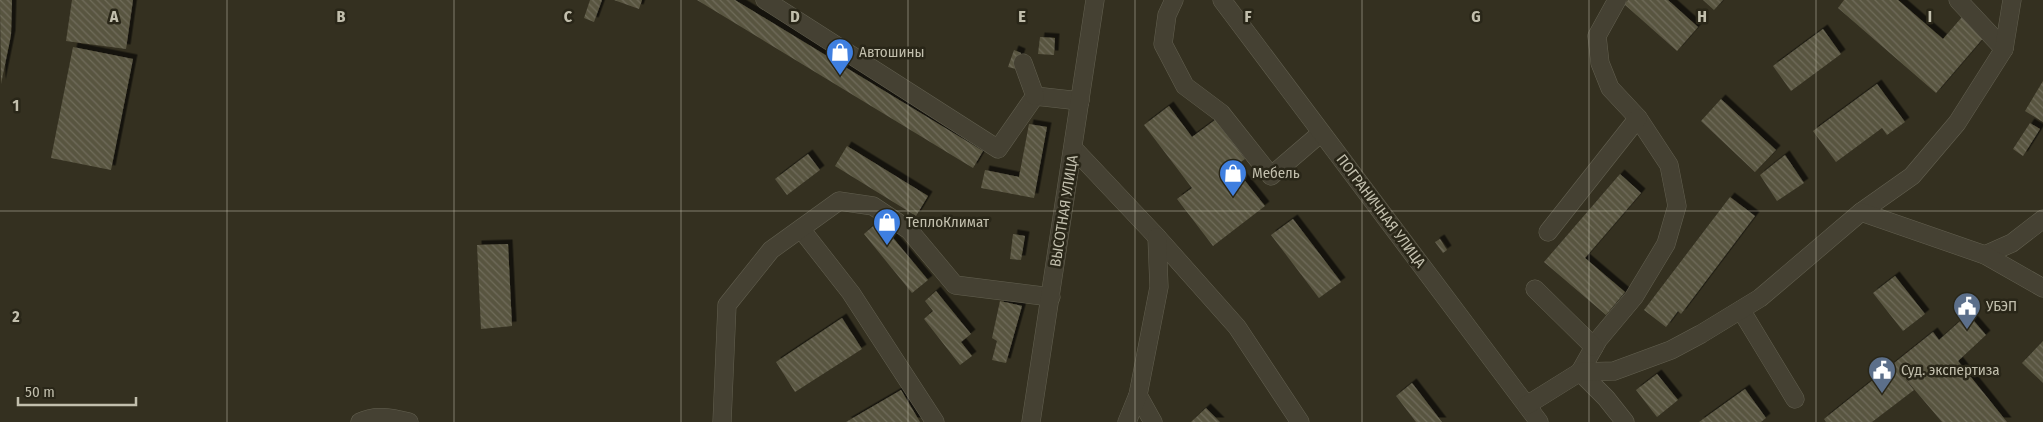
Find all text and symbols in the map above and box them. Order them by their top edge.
text: A [109,7,119,26]
text: B [337,7,346,26]
text: C [564,7,573,26]
text: D [790,7,800,26]
text: E [1018,7,1026,26]
text: F [1244,7,1252,26]
text: G [1471,7,1481,26]
text: H [1697,7,1707,26]
text: I [1928,7,1932,26]
shop icon: Автошины [825,37,855,76]
place label: Автошины [859,43,925,61]
text: 1 [13,96,19,115]
street label: ПОГРАНИЧНАЯ УЛИЦА [1333,151,1430,271]
street label: ВЫСОТНАЯ УЛИЦА [1046,154,1082,268]
shop icon: Мебель [1218,158,1248,197]
place label: Мебель [1252,164,1300,182]
shop icon: ТеплоКлимат [872,207,902,246]
place label: ТеплоКлимат [906,213,990,231]
public building icon: УБЭП [1952,291,1982,330]
place label: УБЭП [1985,297,2017,315]
text: 2 [11,307,20,326]
public building icon: Суд. экспертиза [1867,355,1897,394]
place label: Суд. экспертиза [1901,361,2000,379]
scale bar [18,374,135,406]
text: 50 m [25,383,55,401]

